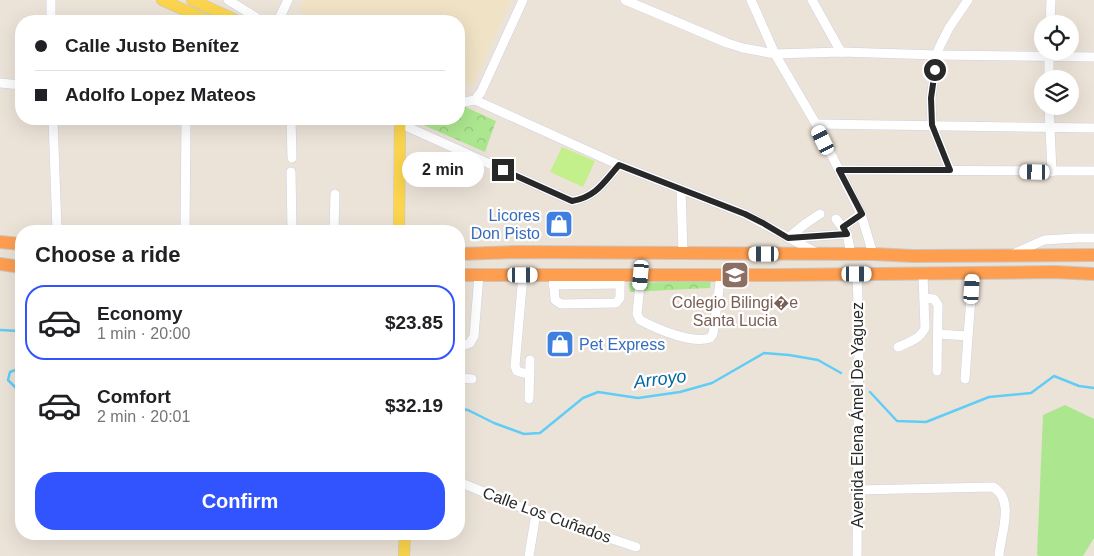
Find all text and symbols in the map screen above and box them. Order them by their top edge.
map controls [1034,15,1079,115]
button: locate [1034,15,1079,60]
text: Calle Justo Benítez [65,35,239,56]
route start [924,59,946,81]
button: layers [1034,70,1079,115]
text: Adolfo Lopez Mateos [65,84,256,105]
car [809,123,836,157]
callout: 2 min [403,152,486,188]
route end [492,159,514,181]
text: 2 min [422,161,464,178]
car [1019,164,1050,180]
place label: Licores Don Pisto [471,207,540,242]
shop icon: Licores Don Pisto [544,209,574,239]
text: Choose a ride [35,242,180,267]
car [749,247,779,262]
car [632,259,649,291]
school or university icon: Colegio Bilingi�e Santa Lucia [720,260,750,290]
car [842,267,872,282]
car [508,268,538,283]
car [963,274,980,304]
place label: Colegio Bilingi�e Santa Lucia [672,294,798,329]
icon: car [37,300,82,345]
street label: Avenida Elena Ámel De Yaguez [848,302,866,528]
text: Economy [97,303,183,324]
text: $23.85 [385,312,443,333]
text: 1 min · 20:00 [97,325,190,342]
shop icon: Pet Express [545,329,575,359]
place label: Pet Express [579,336,665,353]
water label: Arroyo [631,366,688,392]
icon: car [37,383,82,428]
text: Comfort [97,386,171,407]
text: $32.19 [385,395,443,416]
text: 2 min · 20:01 [97,408,190,425]
button: Confirm [35,472,445,530]
street label: Calle Los Cuñados [481,484,613,546]

